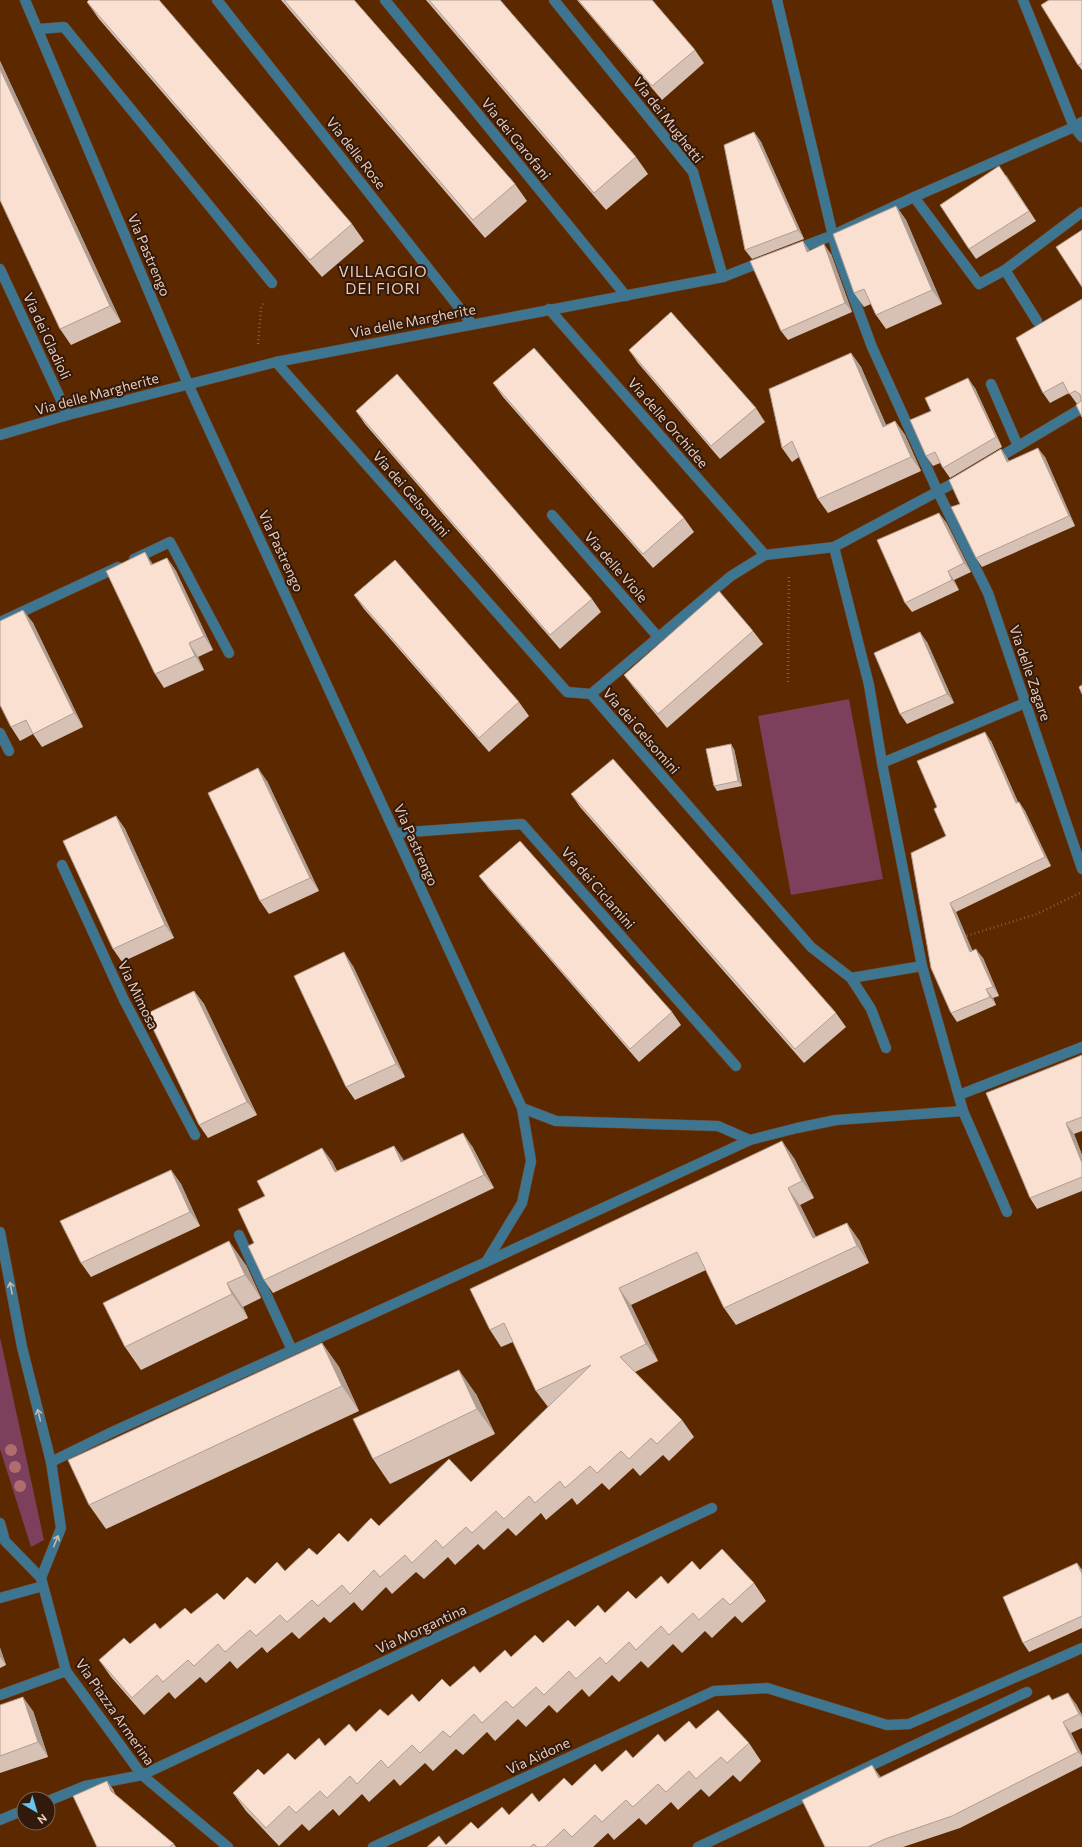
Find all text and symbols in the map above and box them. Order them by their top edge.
street label: Via dei Mughetti [630,73,707,166]
street label: Via dei Garofani [478,94,555,183]
street label: Via delle Rose [323,113,390,192]
street label: Via Pastrengo [124,211,174,299]
district label: VILLAGGIO DEI FIORI [338,262,428,297]
street label: Via dei Gladioli [20,290,75,382]
street label: Via delle Margherite [349,300,477,341]
street label: Via delle Margherite [33,369,161,418]
street label: Via delle Orchidee [625,374,712,471]
street label: Via dei Gelsomini [369,447,453,540]
street label: Via Pastrengo [255,507,308,594]
street label: Via delle Viole [581,528,652,606]
street label: Via delle Zagare [1006,623,1055,723]
street label: Via dei Gelsomini [599,684,683,777]
street label: Via Pastrengo [391,801,442,888]
street label: Via dei Ciclamini [558,843,639,932]
street label: Via Mimosa [115,958,162,1032]
one-way arrow [6,1282,14,1295]
one-way arrow [35,1409,42,1422]
one-way arrow [52,1536,60,1548]
street label: Via Morgantina [373,1600,469,1657]
street label: Via Piazza Armerina [72,1655,159,1768]
street label: Via Aidone [503,1733,572,1778]
north arrow [16,1791,56,1831]
text: N [35,1812,50,1827]

